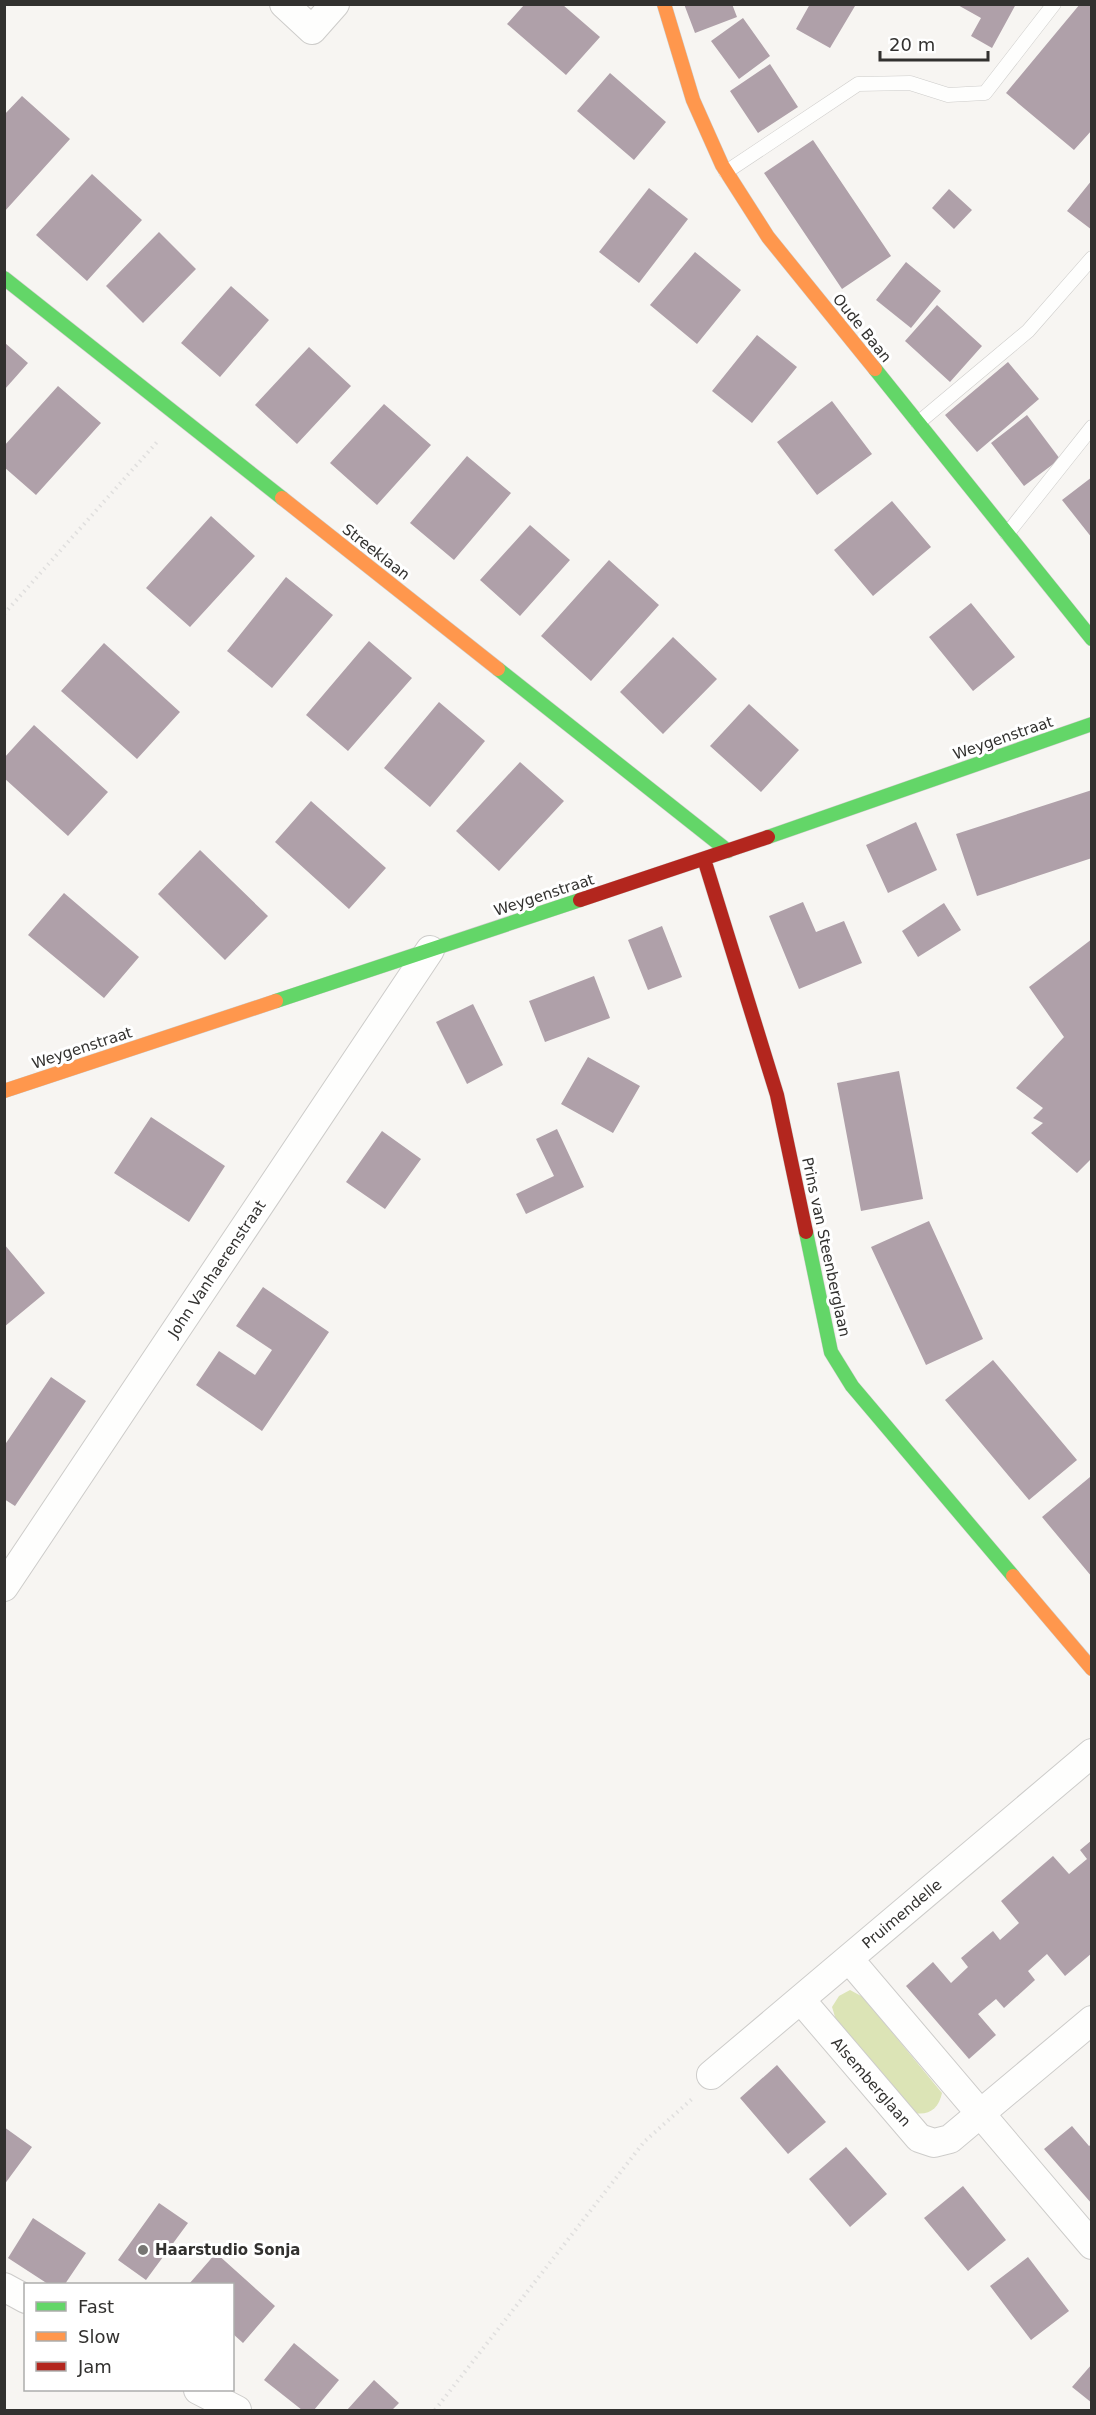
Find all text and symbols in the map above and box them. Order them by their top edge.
scale bar [880,24,988,62]
text: 20 m [889,34,935,55]
street label: Oude Baan [829,290,895,366]
street label: Streeklaan [339,520,413,584]
street label: Weygenstraat [951,712,1055,764]
street label: Weygenstraat [492,870,597,920]
street label: Weygenstraat [30,1023,135,1073]
street label: Prins van Steenberglaan [798,1156,854,1338]
street label: John Vanhaerenstraat [164,1197,270,1342]
street label: Pruimendelle [859,1876,945,1952]
street label: Alsemberglaan [827,2034,915,2130]
place label: Haarstudio Sonja [155,2241,300,2259]
marker: Haarstudio Sonja [136,2243,150,2257]
legend [24,2283,234,2391]
text: Fast [78,2296,114,2317]
text: Slow [78,2326,120,2347]
text: Jam [77,2356,112,2377]

